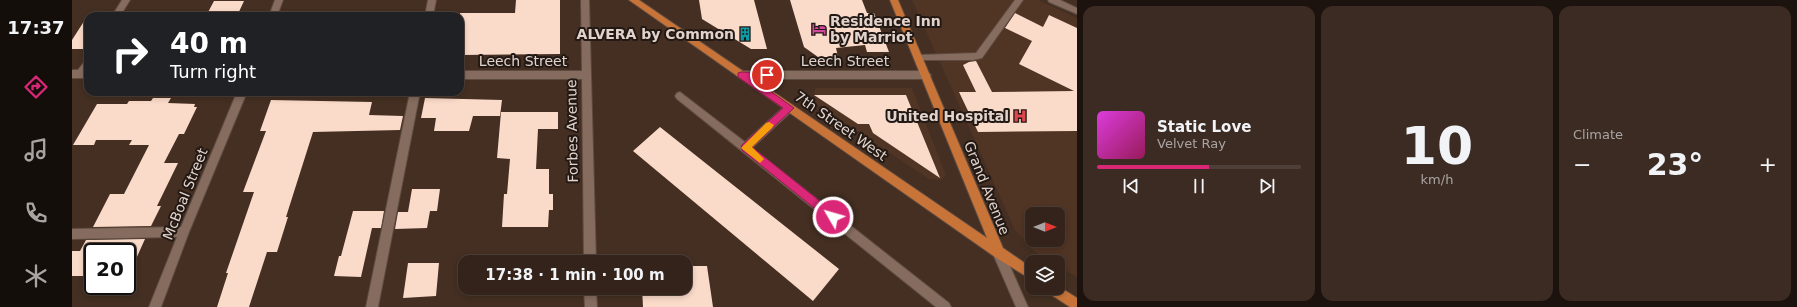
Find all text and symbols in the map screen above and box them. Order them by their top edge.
place label: Residence Inn by Marriot [830,13,941,45]
text: 17:37 [7,17,65,38]
hotel icon: Residence Inn by Marriot [811,21,827,37]
place label: ALVERA by Common [577,26,734,42]
building icon: ALVERA by Common [737,26,753,42]
text: 40 m [170,27,248,60]
icon: right [104,28,156,80]
street label: Leech Street [479,53,568,69]
street label: Leech Street [801,53,890,69]
pin [750,58,784,92]
text: Turn right [170,61,256,82]
icon: arrive [756,64,778,86]
icon: directions [22,73,50,101]
street label: Forbes Avenue [563,79,581,183]
street label: 7th Street West [792,88,891,164]
place label: United Hospital [886,108,1009,124]
hospital icon: United Hospital [1012,108,1028,124]
text: 10 [1401,116,1473,176]
text: Static Love [1157,118,1251,136]
text: Climate [1573,127,1623,142]
icon: music [22,136,50,164]
text: Velvet Ray [1157,136,1226,151]
street label: Grand Avenue [961,139,1013,237]
street label: McBoal Street [159,145,211,242]
text: 23° [1647,147,1703,182]
text: − [1573,152,1591,177]
text: + [1759,152,1777,177]
text: km/h [1421,172,1453,187]
icon: previous [1120,175,1142,197]
icon: pause [1188,175,1210,197]
icon: next [1256,175,1278,197]
position arrow [812,196,854,238]
icon: phone [22,199,50,227]
north arrow [1025,207,1065,247]
map controls [1025,207,1065,295]
speed limit sign: 20 [84,243,136,295]
button: layers [1025,255,1065,295]
icon: climate [22,262,50,290]
text: 17:38 · 1 min · 100 m [485,266,665,284]

